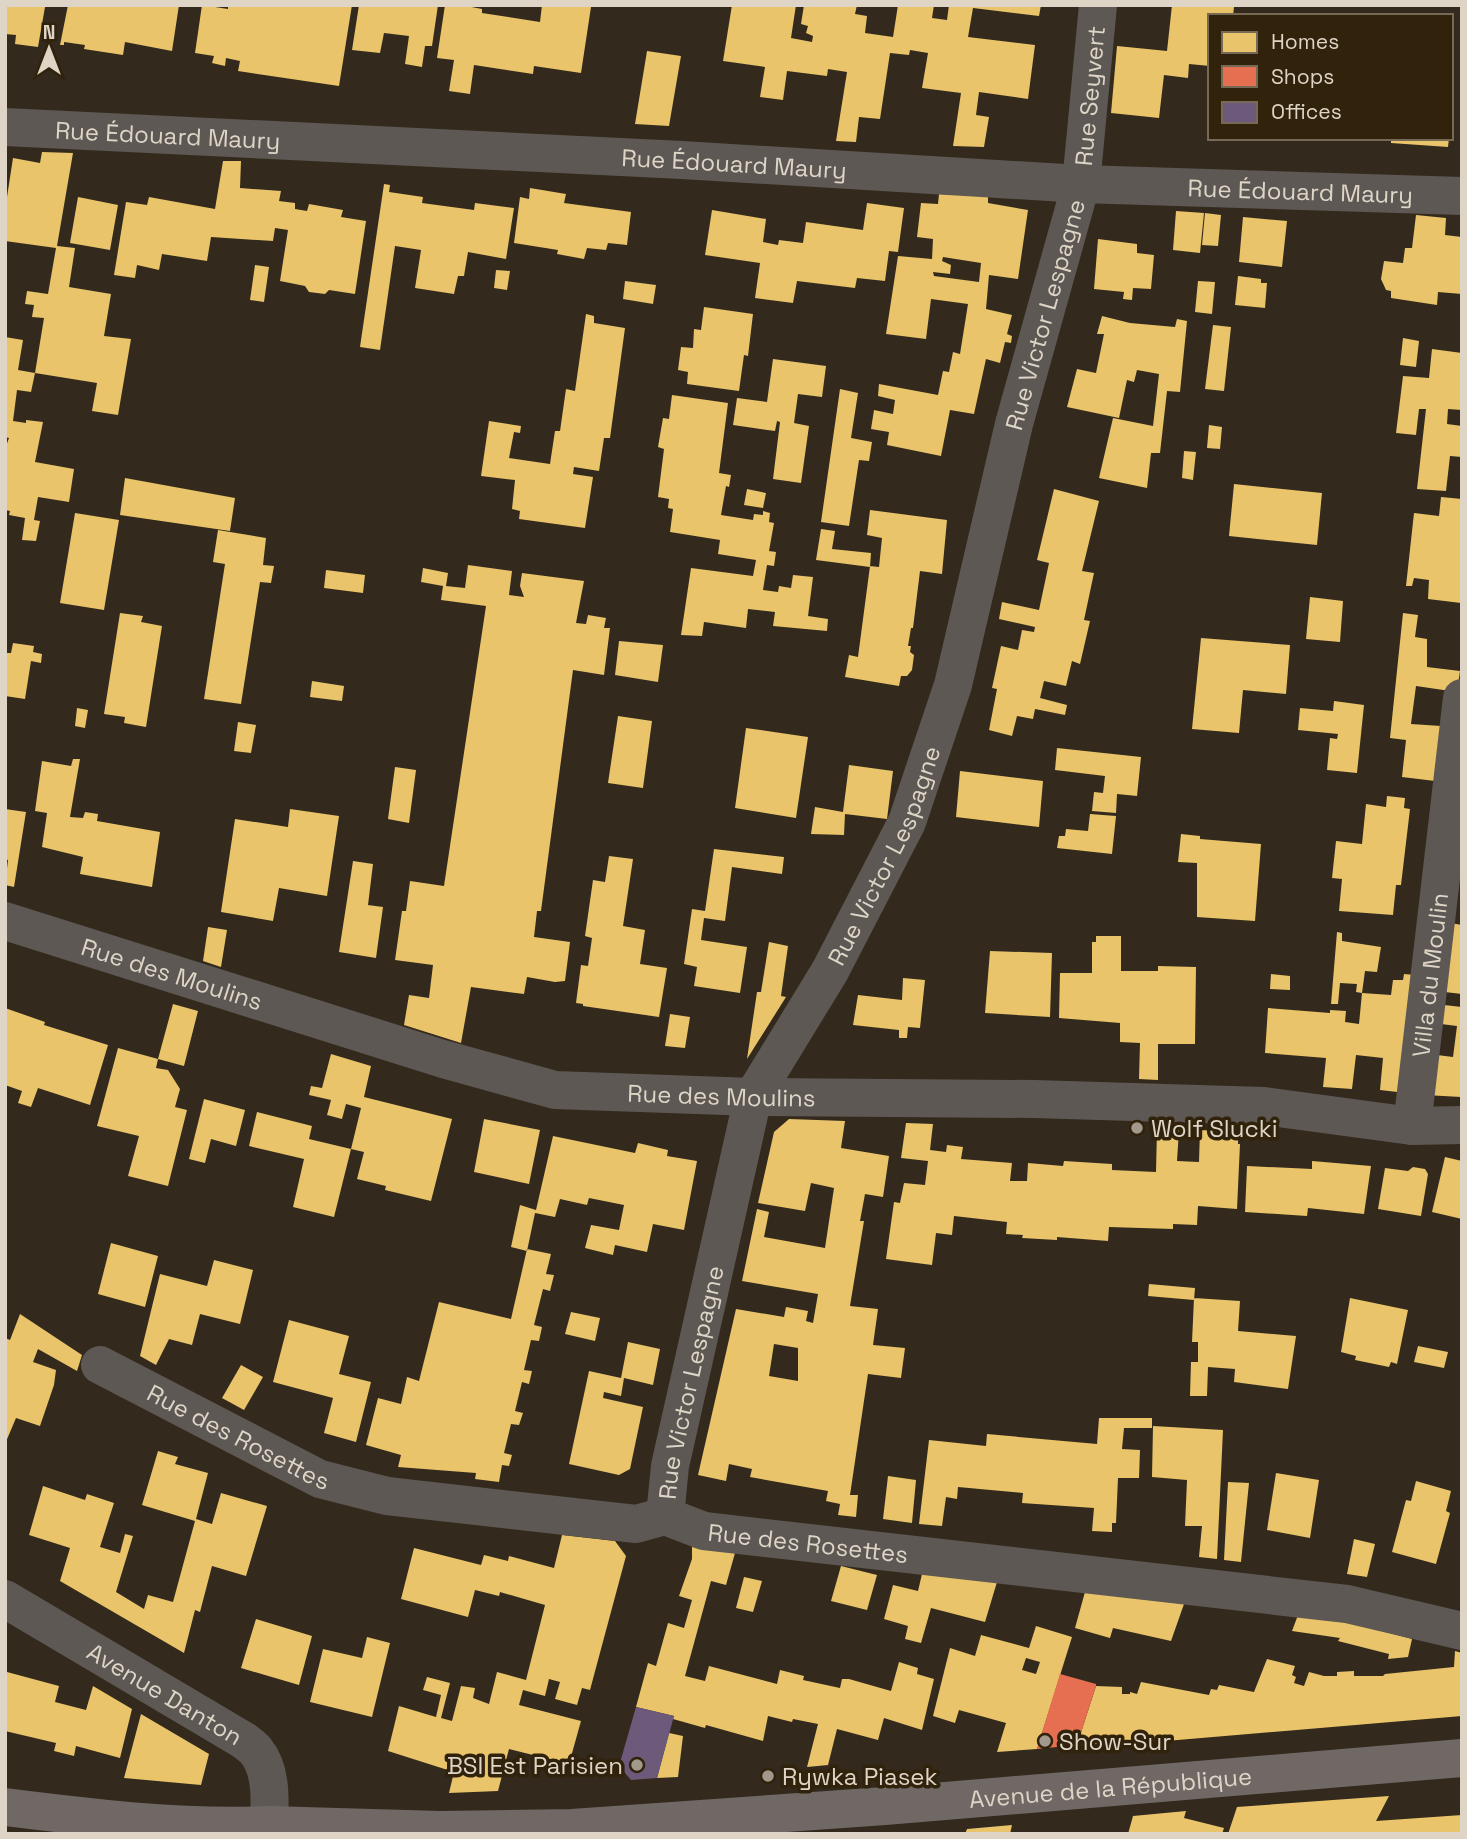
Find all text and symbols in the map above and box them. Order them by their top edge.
north arrow [14,14,84,84]
legend [1208,14,1453,140]
text: N [43,20,55,45]
street label: Rue Seyvert [1067,24,1111,167]
text: Homes [1271,28,1339,55]
text: Shops [1271,63,1334,90]
text: Offices [1271,98,1342,125]
street label: Rue Édouard Maury [54,114,281,156]
street label: Rue Édouard Maury [621,142,848,185]
street label: Rue Édouard Maury [1187,172,1414,210]
street label: Rue Victor Lespagne [998,196,1092,434]
street label: Rue Victor Lespagne [820,742,947,970]
street label: Villa du Moulin [1405,891,1455,1059]
street label: Rue des Moulins [77,931,266,1017]
street label: Rue des Moulins [627,1077,816,1113]
place label: Wolf Slucki [1151,1113,1278,1144]
marker: Wolf Slucki [1129,1120,1145,1136]
street label: Rue Victor Lespagne [651,1263,730,1501]
street label: Rue des Rosettes [142,1377,332,1496]
street label: Rue des Rosettes [706,1516,910,1570]
street label: Avenue Danton [82,1636,248,1752]
place label: Show-Sur [1059,1726,1171,1757]
marker: Show-Sur [1037,1733,1053,1749]
place label: BSI Est Parisien [447,1750,623,1781]
marker: BSI Est Parisien [629,1757,645,1773]
street label: Avenue de la République [968,1760,1253,1814]
place label: Rywka Piasek [782,1761,938,1792]
marker: Rywka Piasek [760,1768,776,1784]

